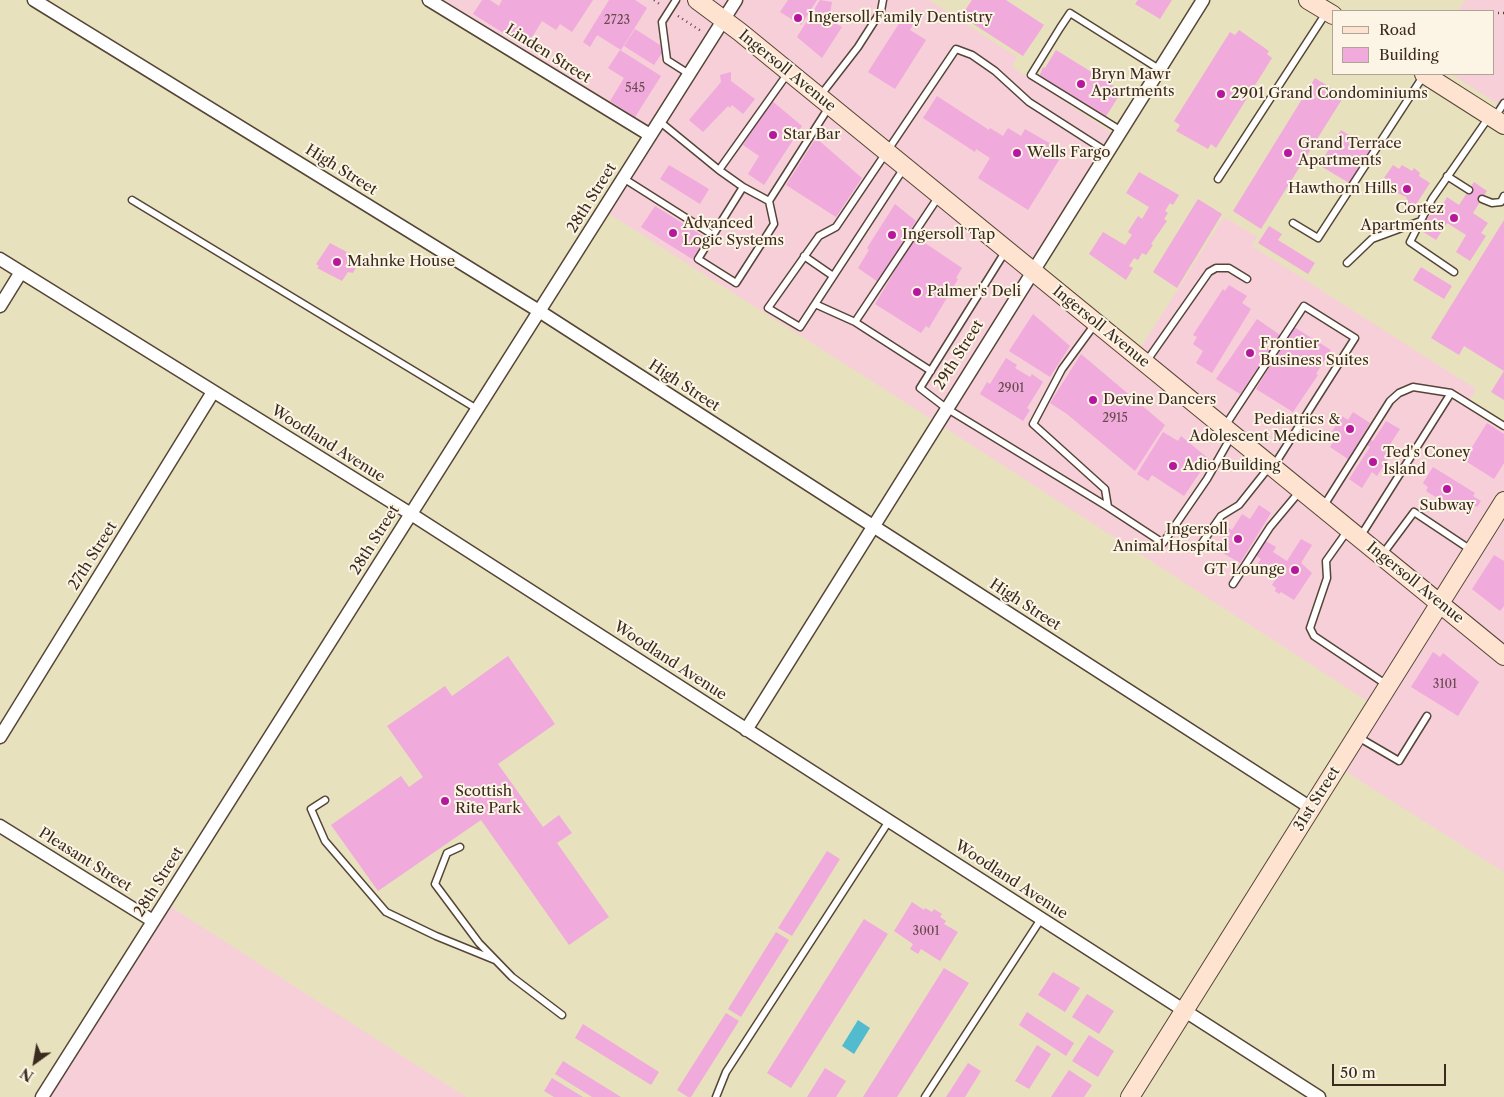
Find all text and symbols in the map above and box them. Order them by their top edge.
place label: Ingersoll Family Dentistry [808,9,993,27]
legend [1332,10,1494,75]
marker: Ingersoll Family Dentistry [792,12,804,24]
house number: 2723 [604,14,630,28]
text: Road [1379,20,1416,39]
street label: Linden Street [502,21,594,87]
street label: Ingersoll Avenue [735,26,839,116]
text: Building [1379,45,1439,64]
place label: Bryn Mawr Apartments [1091,66,1174,101]
marker: Bryn Mawr Apartments [1075,78,1087,90]
house number: 545 [625,82,645,96]
place label: 2901 Grand Condominiums [1231,85,1428,103]
marker: 2901 Grand Condominiums [1215,88,1227,100]
place label: Star Bar [783,126,840,144]
marker: Star Bar [767,129,779,141]
place label: Grand Terrace Apartments [1298,135,1402,170]
street label: High Street [302,141,380,199]
place label: Wells Fargo [1027,144,1110,162]
marker: Wells Fargo [1011,147,1023,159]
marker: Grand Terrace Apartments [1282,147,1294,159]
street label: 28th Street [564,160,620,236]
place label: Hawthorn Hills [1288,180,1397,198]
marker: Hawthorn Hills [1401,183,1413,195]
place label: Cortez Apartments [1361,200,1444,235]
marker: Cortez Apartments [1448,212,1460,224]
place label: Advanced Logic Systems [683,215,784,250]
place label: Ingersoll Tap [902,226,995,244]
marker: Advanced Logic Systems [667,227,679,239]
marker: Ingersoll Tap [886,229,898,241]
place label: Mahnke House [347,253,455,271]
marker: Mahnke House [331,256,343,268]
street label: Ingersoll Avenue [1049,282,1153,372]
place label: Palmer's Deli [927,283,1021,301]
marker: Palmer's Deli [911,286,923,298]
street label: 29th Street [931,317,987,393]
place label: Frontier Business Suites [1260,335,1369,370]
marker: Frontier Business Suites [1244,347,1256,359]
street label: High Street [645,356,723,416]
house number: 2901 [998,382,1024,396]
place label: Devine Dancers [1103,391,1216,409]
marker: Devine Dancers [1087,394,1099,406]
street label: Woodland Avenue [268,402,388,486]
place label: Pediatrics & Adolescent Medicine [1189,411,1340,446]
house number: 2915 [1102,412,1128,426]
marker: Pediatrics & Adolescent Medicine [1344,423,1356,435]
place label: Ted's Coney Island [1383,444,1471,479]
marker: Ted's Coney Island [1367,456,1379,468]
place label: Adio Building [1183,457,1281,475]
marker: Adio Building [1167,460,1179,472]
marker: Subway [1441,483,1453,495]
place label: Subway [1420,497,1474,515]
street label: 28th Street [347,502,403,578]
street label: 27th Street [65,518,121,594]
place label: Ingersoll Animal Hospital [1113,521,1228,556]
marker: Ingersoll Animal Hospital [1232,533,1244,545]
street label: Ingersoll Avenue [1363,538,1467,628]
place label: GT Lounge [1204,561,1285,579]
marker: GT Lounge [1289,564,1301,576]
street label: High Street [986,575,1064,635]
street label: Woodland Avenue [610,618,730,704]
house number: 3101 [1433,678,1457,692]
street label: 31st Street [1290,763,1344,835]
place label: Scottish Rite Park [455,783,521,818]
marker: Scottish Rite Park [439,795,451,807]
street label: Pleasant Street [35,824,135,896]
street label: Woodland Avenue [951,837,1071,923]
street label: 28th Street [131,844,187,920]
house number: 3001 [913,925,939,939]
north arrow [10,1037,60,1087]
scale bar [1334,1054,1448,1086]
text: 50 m [1340,1063,1376,1082]
text: N [17,1064,37,1086]

